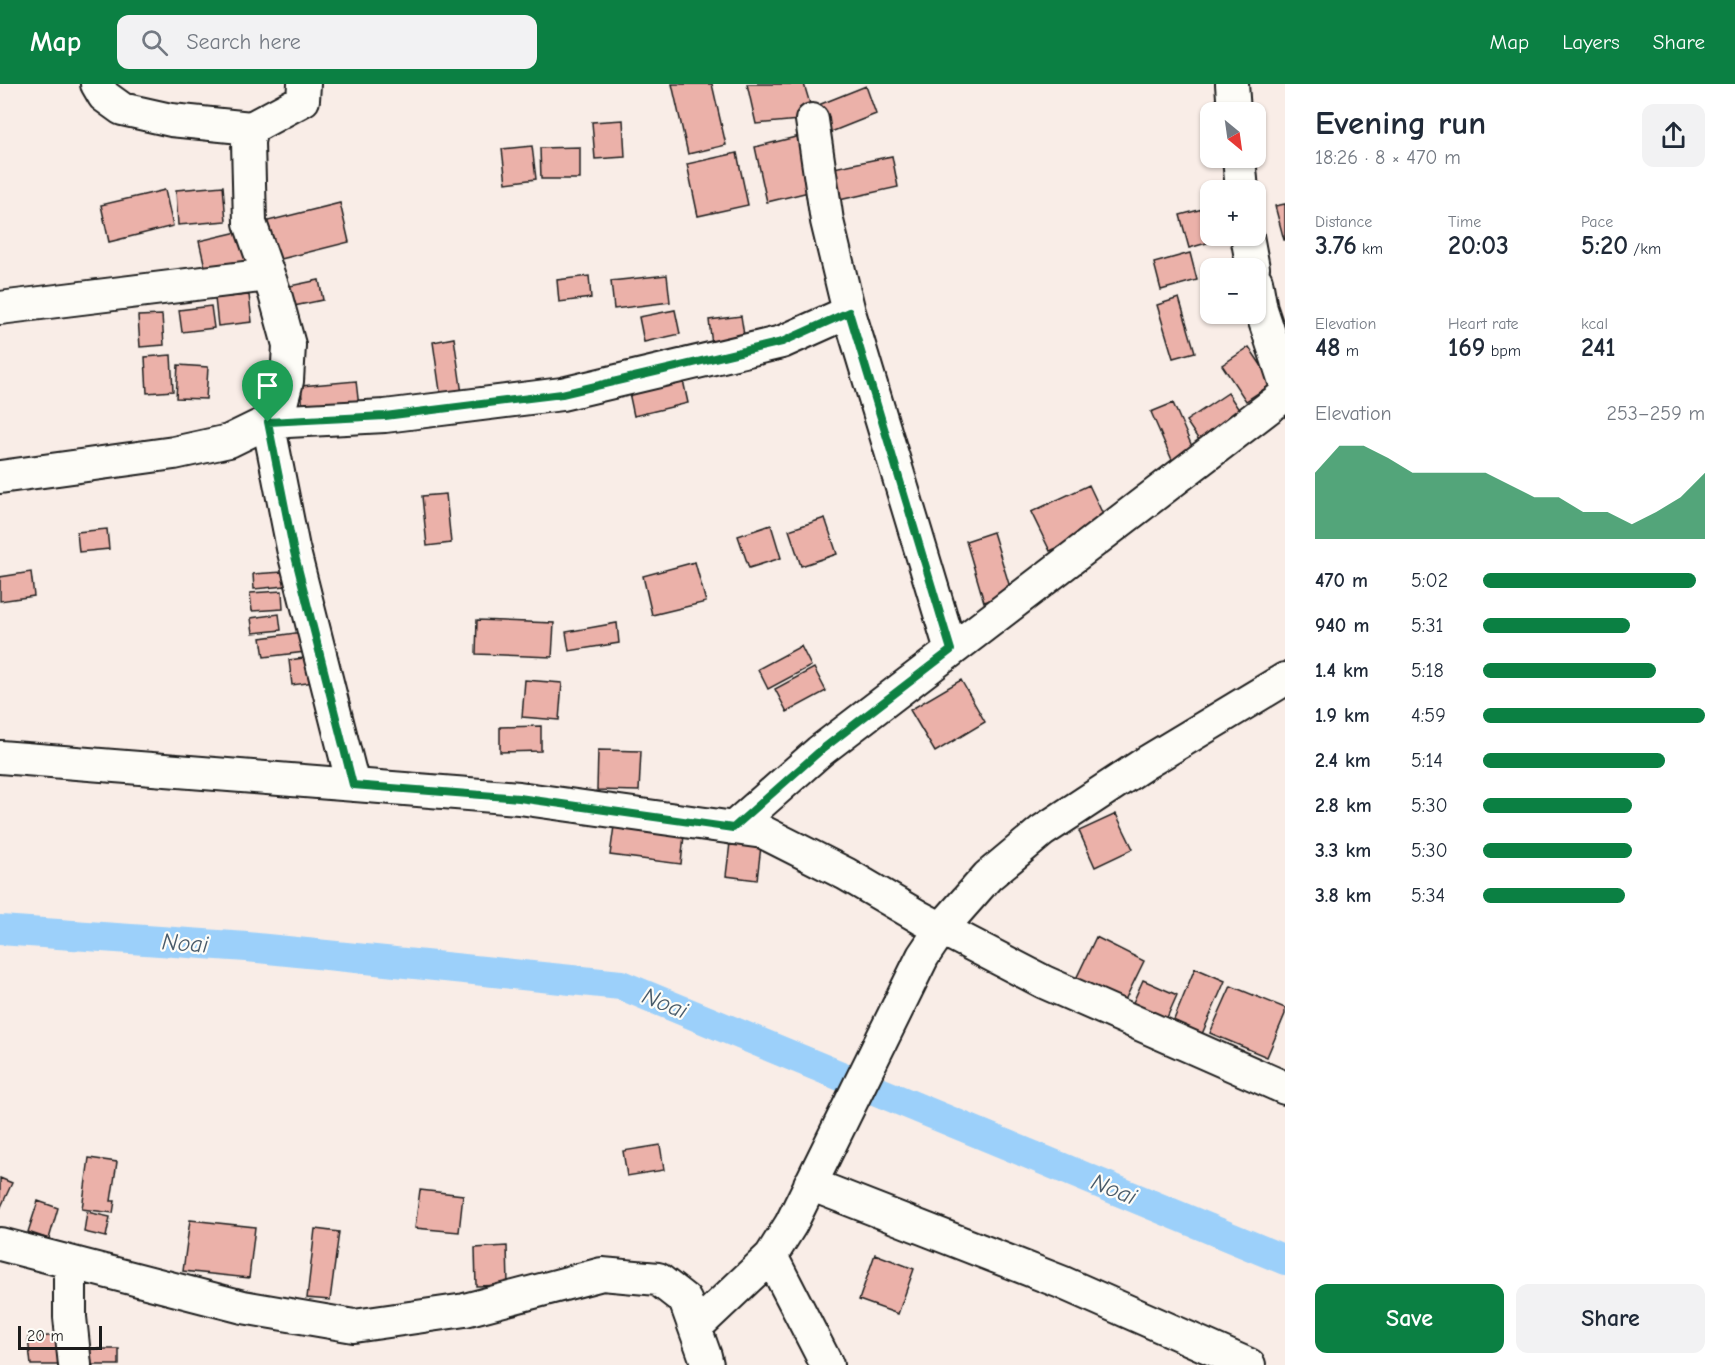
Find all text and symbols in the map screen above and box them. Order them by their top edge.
search box [117,15,537,69]
text: Map [30,26,81,58]
icon: search [138,26,171,59]
text: Search here [186,29,301,55]
text: Map [1490,30,1529,54]
text: Layers [1562,30,1620,54]
text: Share [1653,30,1705,54]
north arrow [1200,102,1266,168]
map controls [1200,102,1266,324]
text: Evening run [1315,104,1486,142]
button: share [1642,104,1705,167]
text: 18:26 · 8 × 470 m [1315,146,1461,169]
button: + [1200,180,1266,246]
text: Distance [1315,213,1372,231]
text: Time [1448,213,1481,231]
text: Pace [1581,213,1613,231]
text: 3.76 [1315,231,1357,261]
text: 20:03 [1448,231,1509,261]
text: 5:20 [1581,231,1628,261]
text: km [1357,240,1383,258]
text: /km [1628,240,1661,258]
button: − [1200,258,1266,324]
text: Elevation [1315,315,1376,333]
text: Heart rate [1448,315,1519,333]
text: kcal [1581,315,1608,333]
text: 48 [1315,333,1341,363]
text: 169 [1448,333,1485,363]
text: 241 [1581,333,1616,363]
text: m [1341,342,1359,360]
text: bpm [1485,342,1521,360]
pin [242,360,293,422]
icon: arrive [251,369,284,402]
text: Elevation [1315,402,1392,425]
text: 253–259 m [1606,402,1705,425]
text: 470 m [1315,569,1368,592]
text: 5:02 [1411,569,1448,592]
text: 940 m [1315,614,1369,637]
text: 5:31 [1411,614,1444,637]
text: 1.4 km [1315,659,1369,682]
text: 5:18 [1411,659,1444,682]
text: 1.9 km [1315,704,1370,727]
text: 4:59 [1411,704,1446,727]
text: 2.4 km [1315,749,1371,772]
text: 5:14 [1411,749,1443,772]
text: 2.8 km [1315,794,1372,817]
text: 5:30 [1411,794,1448,817]
text: 3.3 km [1315,839,1371,862]
text: 5:30 [1411,839,1448,862]
text: 3.8 km [1315,884,1372,907]
text: 5:34 [1411,884,1445,907]
water label: Noai [161,927,210,959]
water label: Noai [638,981,692,1025]
water label: Noai [1087,1167,1141,1211]
button: Save [1315,1284,1504,1353]
button: Share [1516,1284,1705,1353]
scale bar [18,1323,102,1350]
text: 20 m [27,1327,64,1345]

